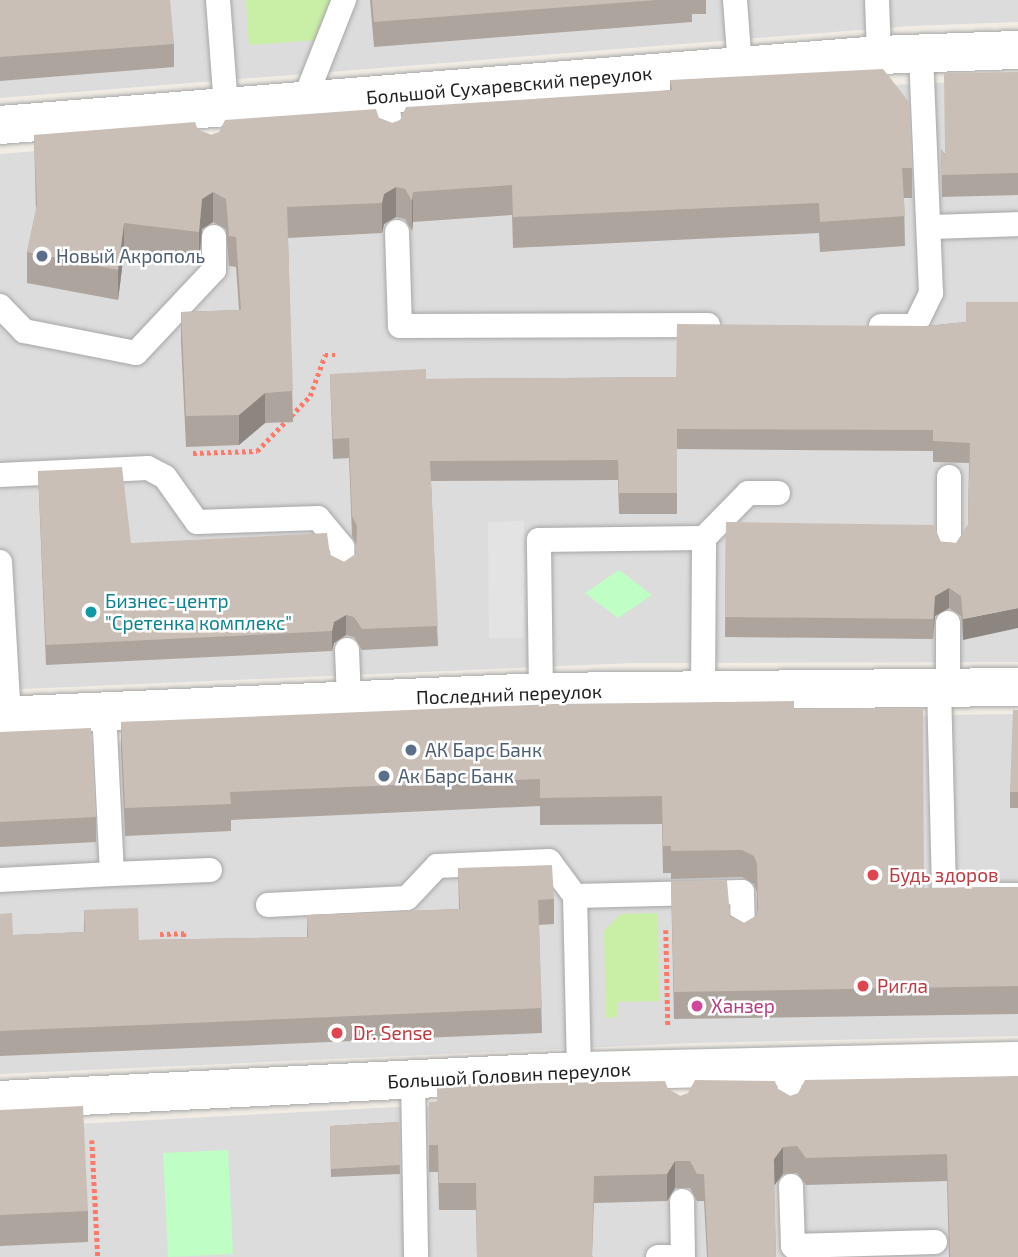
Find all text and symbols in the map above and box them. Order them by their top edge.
street label: Большой Сухаревский переулок [365,61,653,109]
place label: Новый Акрополь [56,245,205,267]
marker: Новый Акрополь [34,248,50,264]
place label: Бизнес-центр "Сретенка комплекс" [105,590,292,634]
marker: Бизнес-центр "Сретенка комплекс" [83,604,99,620]
street label: Последний переулок [416,679,602,709]
place label: АК Барс Банк [425,739,542,761]
marker: АК Барс Банк [403,742,419,758]
place label: Ак Барс Банк [398,765,514,787]
marker: Ак Барс Банк [376,768,392,784]
place label: Будь здоров [889,864,999,886]
marker: Будь здоров [863,865,883,885]
place label: Ригла [877,975,928,997]
marker: Ригла [855,978,871,994]
place label: Ханзер [711,995,775,1017]
marker: Ханзер [689,998,705,1014]
place label: Dr. Sense [353,1022,433,1044]
marker: Dr. Sense [327,1023,347,1043]
street label: Большой Головин переулок [387,1057,631,1093]

